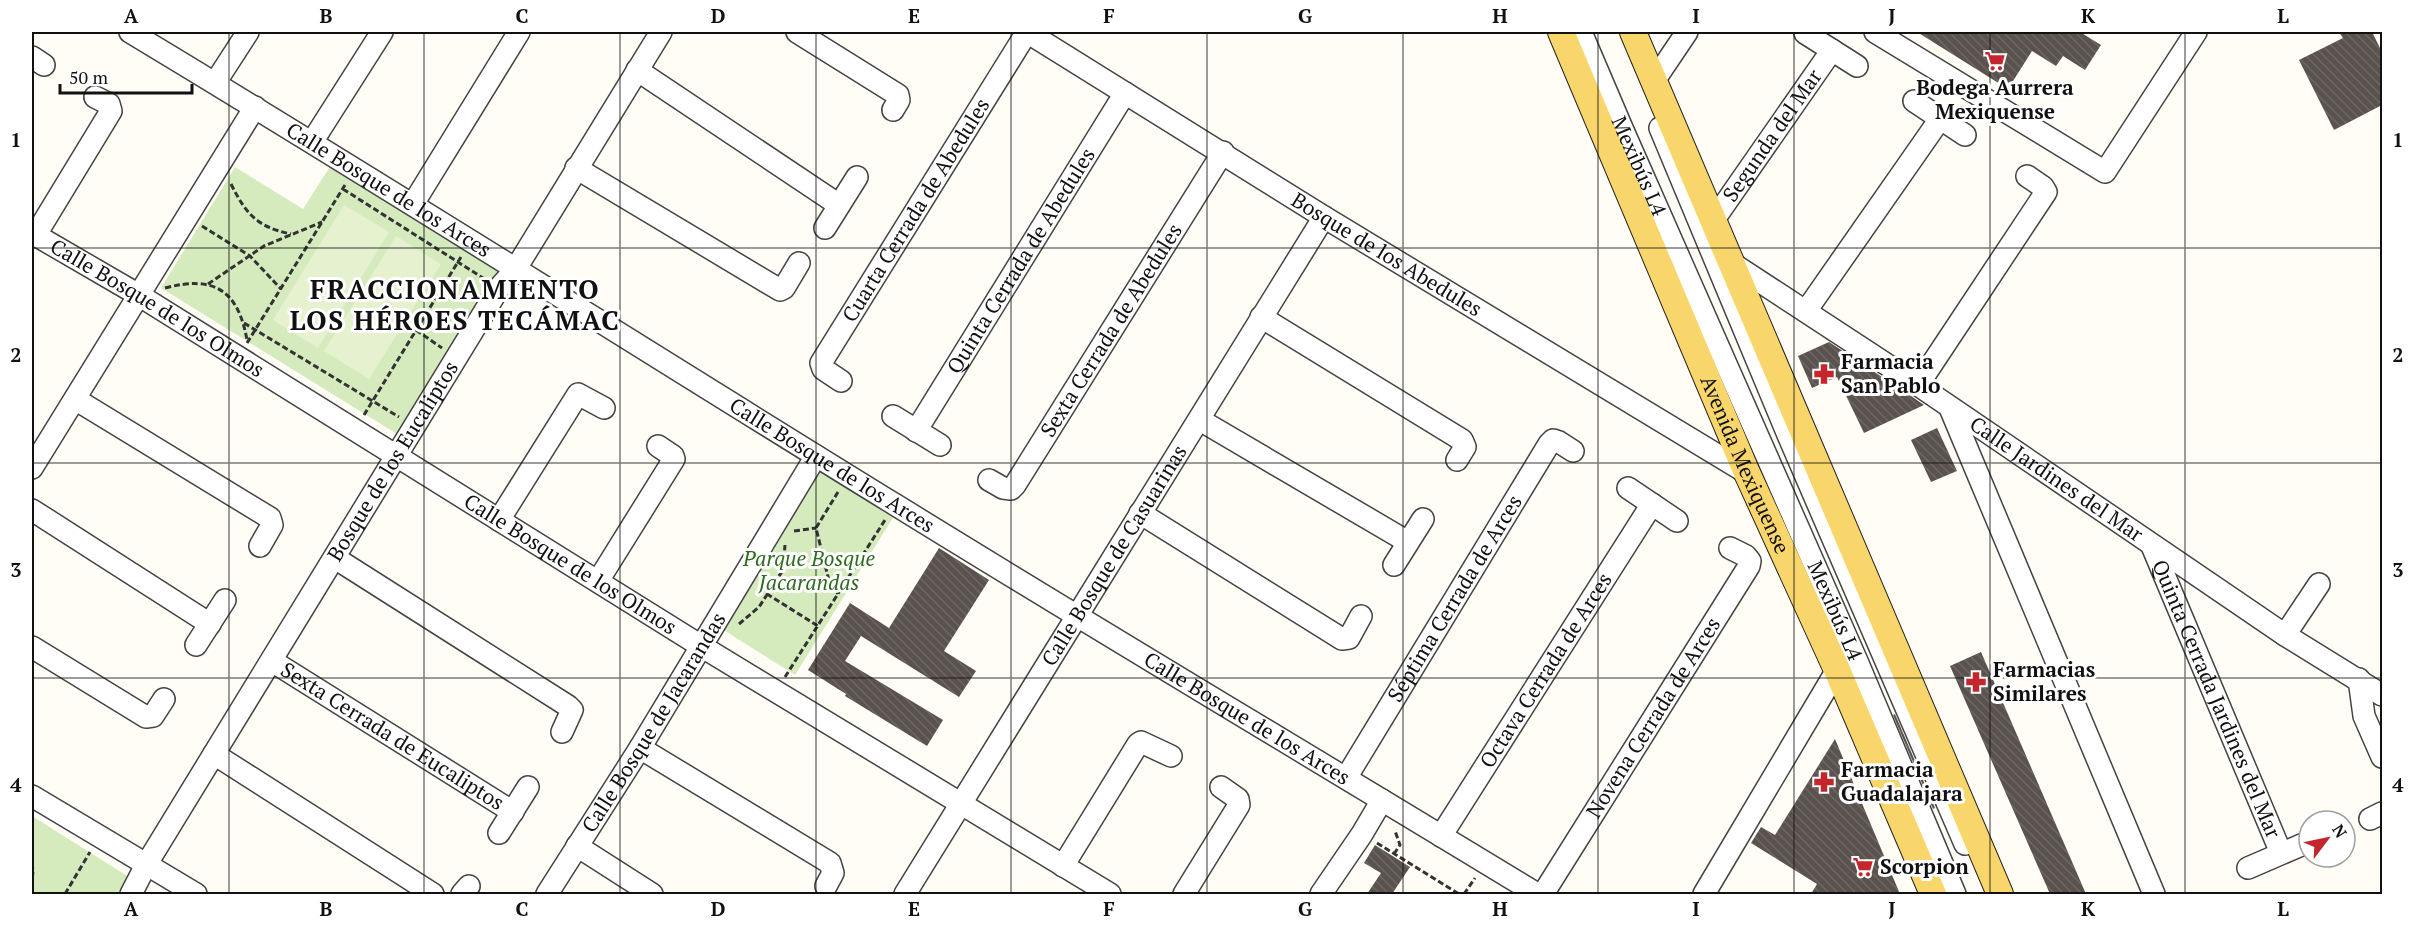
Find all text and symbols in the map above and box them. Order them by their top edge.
text: A [124,2,139,29]
text: B [320,2,333,29]
text: C [515,2,529,29]
text: D [711,2,725,29]
text: E [908,2,920,29]
text: F [1103,2,1115,29]
text: G [1298,2,1312,29]
text: H [1492,2,1508,29]
text: I [1692,2,1700,29]
text: J [1888,2,1896,29]
text: K [2081,2,2096,29]
text: L [2277,2,2289,29]
supermarket icon: Bodega Aurrera Mexiquense [1983,49,2007,73]
scale bar [60,57,192,95]
street label: Segunda del Mar [1716,63,1827,207]
text: 50 m [69,65,109,89]
place label: Bodega Aurrera Mexiquense [1916,73,2074,125]
street label: Cuarta Cerrada de Abedules [835,92,995,327]
street label: Mexibús L4 [1606,112,1674,221]
street label: Calle Bosque de los Arces [281,115,497,263]
text: 1 [10,126,22,153]
text: 1 [2392,126,2404,153]
street label: Quinta Cerrada de Abedules [940,142,1101,379]
street label: Bosque de los Abedules [1287,185,1488,322]
street label: Sexta Cerrada de Abedules [1033,218,1188,442]
street label: Calle Bosque de los Olmos [46,232,270,383]
district label: FRACCIONAMIENTO LOS HÉROES TECÁMAC [290,271,620,338]
text: 2 [10,341,22,368]
text: 2 [2392,341,2404,368]
place label: Farmacia San Pablo [1841,347,1940,399]
street label: Bosque de los Eucaliptos [320,355,464,566]
pharmacy icon: Farmacia San Pablo [1812,362,1836,386]
street label: Avenida Mexiquense [1694,371,1797,558]
street label: Calle Bosque de los Arces [725,391,940,539]
street label: Calle Jardines del Mar [1965,409,2149,547]
street label: Calle Bosque de Casuarinas [1035,439,1193,671]
street label: Calle Bosque de los Olmos [459,487,682,640]
street label: Séptima Cerrada de Arces [1381,489,1528,707]
park label: Parque Bosque Jacarandas [742,544,876,596]
street label: Quinta Cerrada Jardines del Mar [2146,555,2288,842]
text: 3 [10,556,22,583]
street label: Mexibús L4 [1802,556,1870,665]
text: 3 [2392,556,2404,583]
street label: Octava Cerrada de Arces [1473,567,1618,773]
street label: Calle Bosque de Jacarandas [575,607,731,837]
street label: Novena Cerrada de Arces [1579,612,1726,823]
street label: Calle Bosque de los Arces [1139,645,1356,791]
street label: Sexta Cerrada de Eucaliptos [276,655,510,816]
place label: Farmacias Similares [1993,655,2095,707]
pharmacy icon: Farmacias Similares [1964,670,1988,694]
place label: Farmacia Guadalajara [1841,755,1963,807]
pharmacy icon: Farmacia Guadalajara [1812,770,1836,794]
text: 4 [10,771,22,798]
text: 4 [2392,771,2404,798]
north arrow [2297,809,2357,869]
text: N [2327,820,2352,842]
place label: Scorpion [1880,852,1969,880]
supermarket icon: Scorpion [1851,855,1875,879]
text: A [124,895,139,922]
text: B [320,895,333,922]
text: C [515,895,529,922]
text: D [711,895,725,922]
text: E [908,895,920,922]
text: F [1103,895,1115,922]
text: G [1298,895,1312,922]
text: H [1492,895,1508,922]
text: I [1692,895,1700,922]
text: J [1888,895,1896,922]
text: K [2081,895,2096,922]
text: L [2277,895,2289,922]

